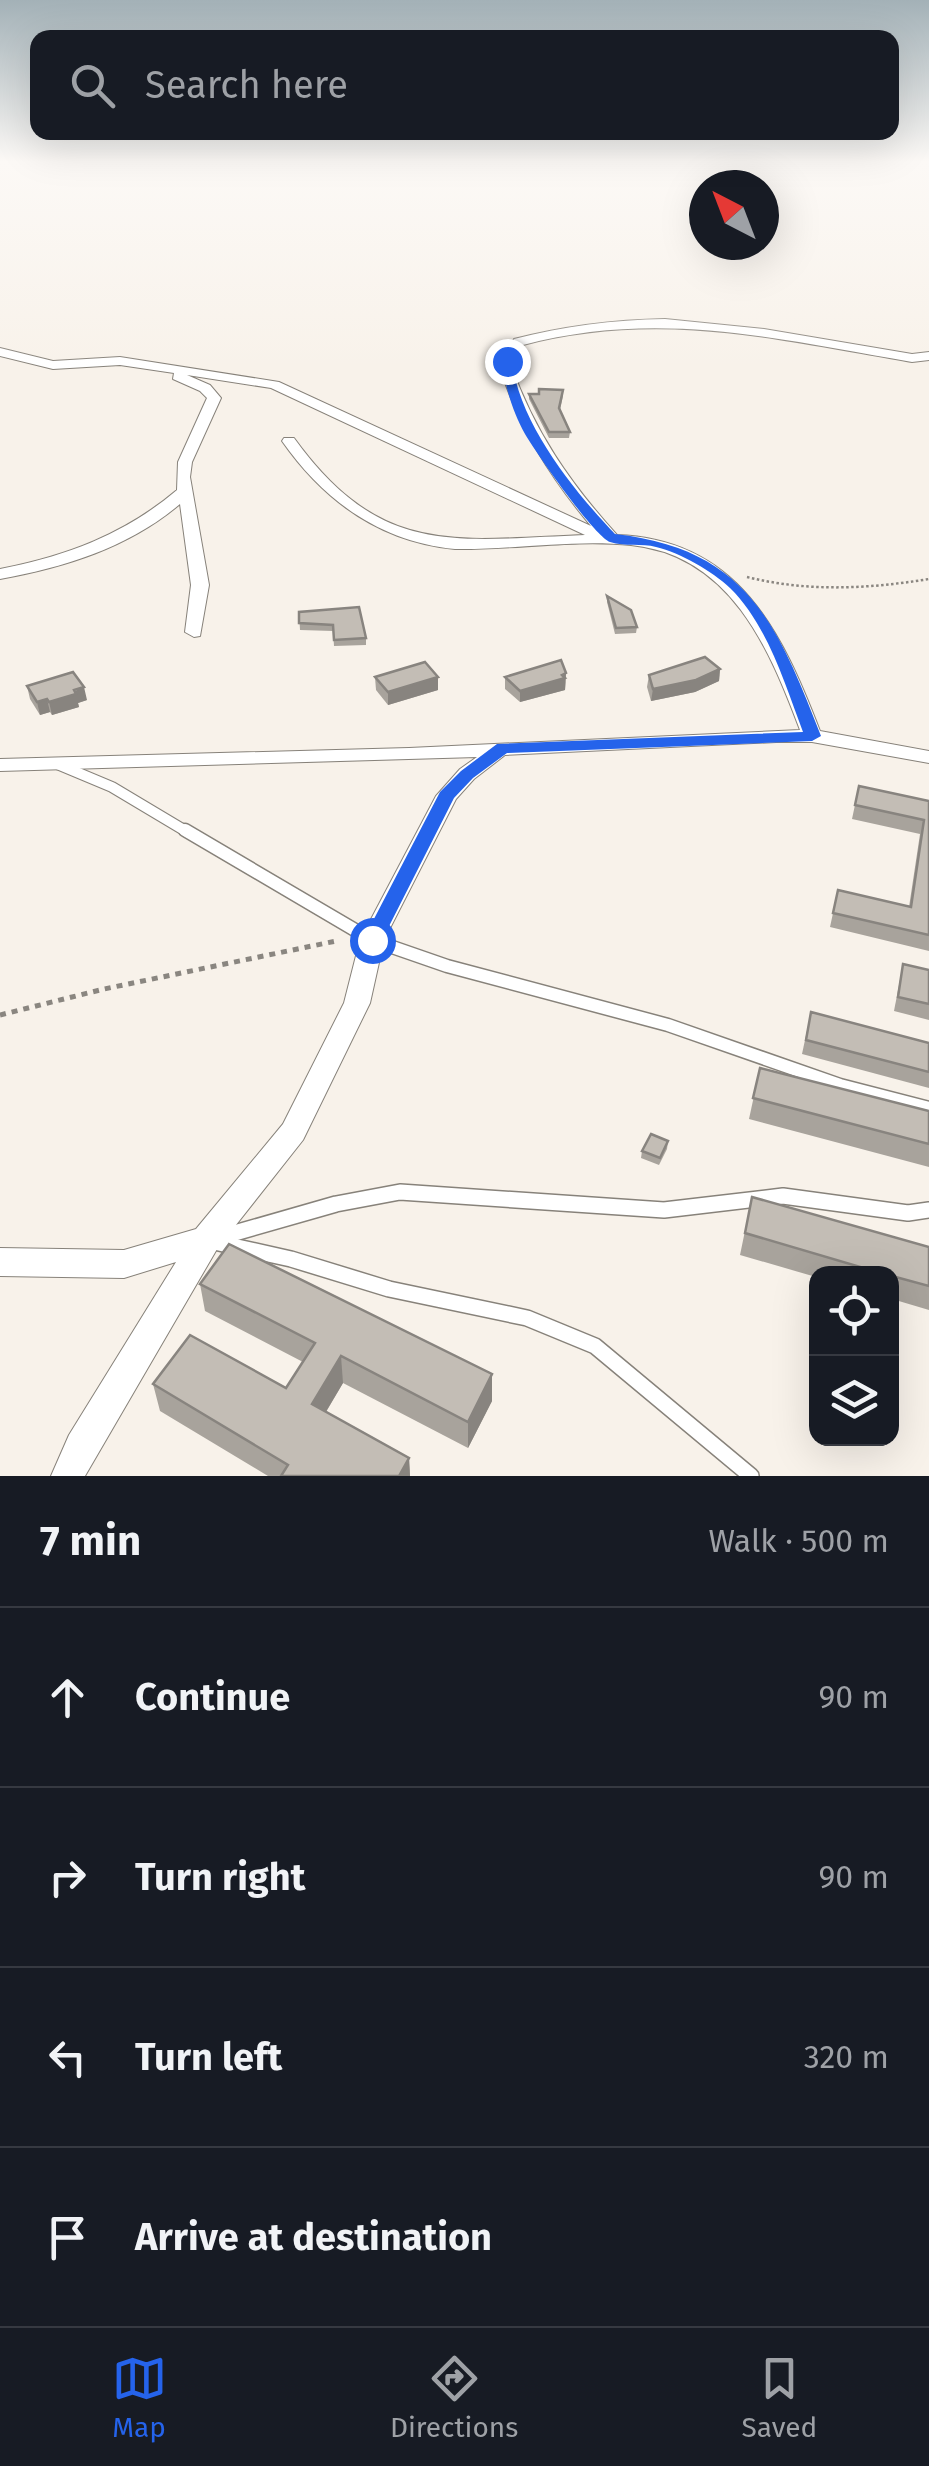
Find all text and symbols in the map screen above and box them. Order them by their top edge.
search box [30,30,899,140]
icon: search [65,58,120,113]
text: Search here [145,62,348,108]
north arrow [689,170,779,260]
route end [485,339,531,385]
route start [350,918,396,964]
map controls [809,1266,899,1446]
button: locate [809,1266,899,1356]
button: layers [809,1356,899,1446]
text: 7 min [40,1516,141,1566]
text: Walk · 500 m [708,1522,889,1560]
icon: ahead [40,1670,95,1725]
text: Continue [135,1674,290,1720]
text: 90 m [818,1678,889,1716]
icon: right [40,1850,95,1905]
text: Turn right [135,1854,305,1900]
text: 90 m [818,1858,889,1896]
icon: left [40,2030,95,2085]
text: Turn left [135,2034,282,2080]
text: 320 m [804,2038,889,2076]
icon: arrive [40,2210,95,2265]
text: Arrive at destination [135,2214,492,2260]
tab: Map [112,2351,167,2444]
tab: Directions [390,2351,518,2444]
tab: Saved [742,2351,817,2444]

